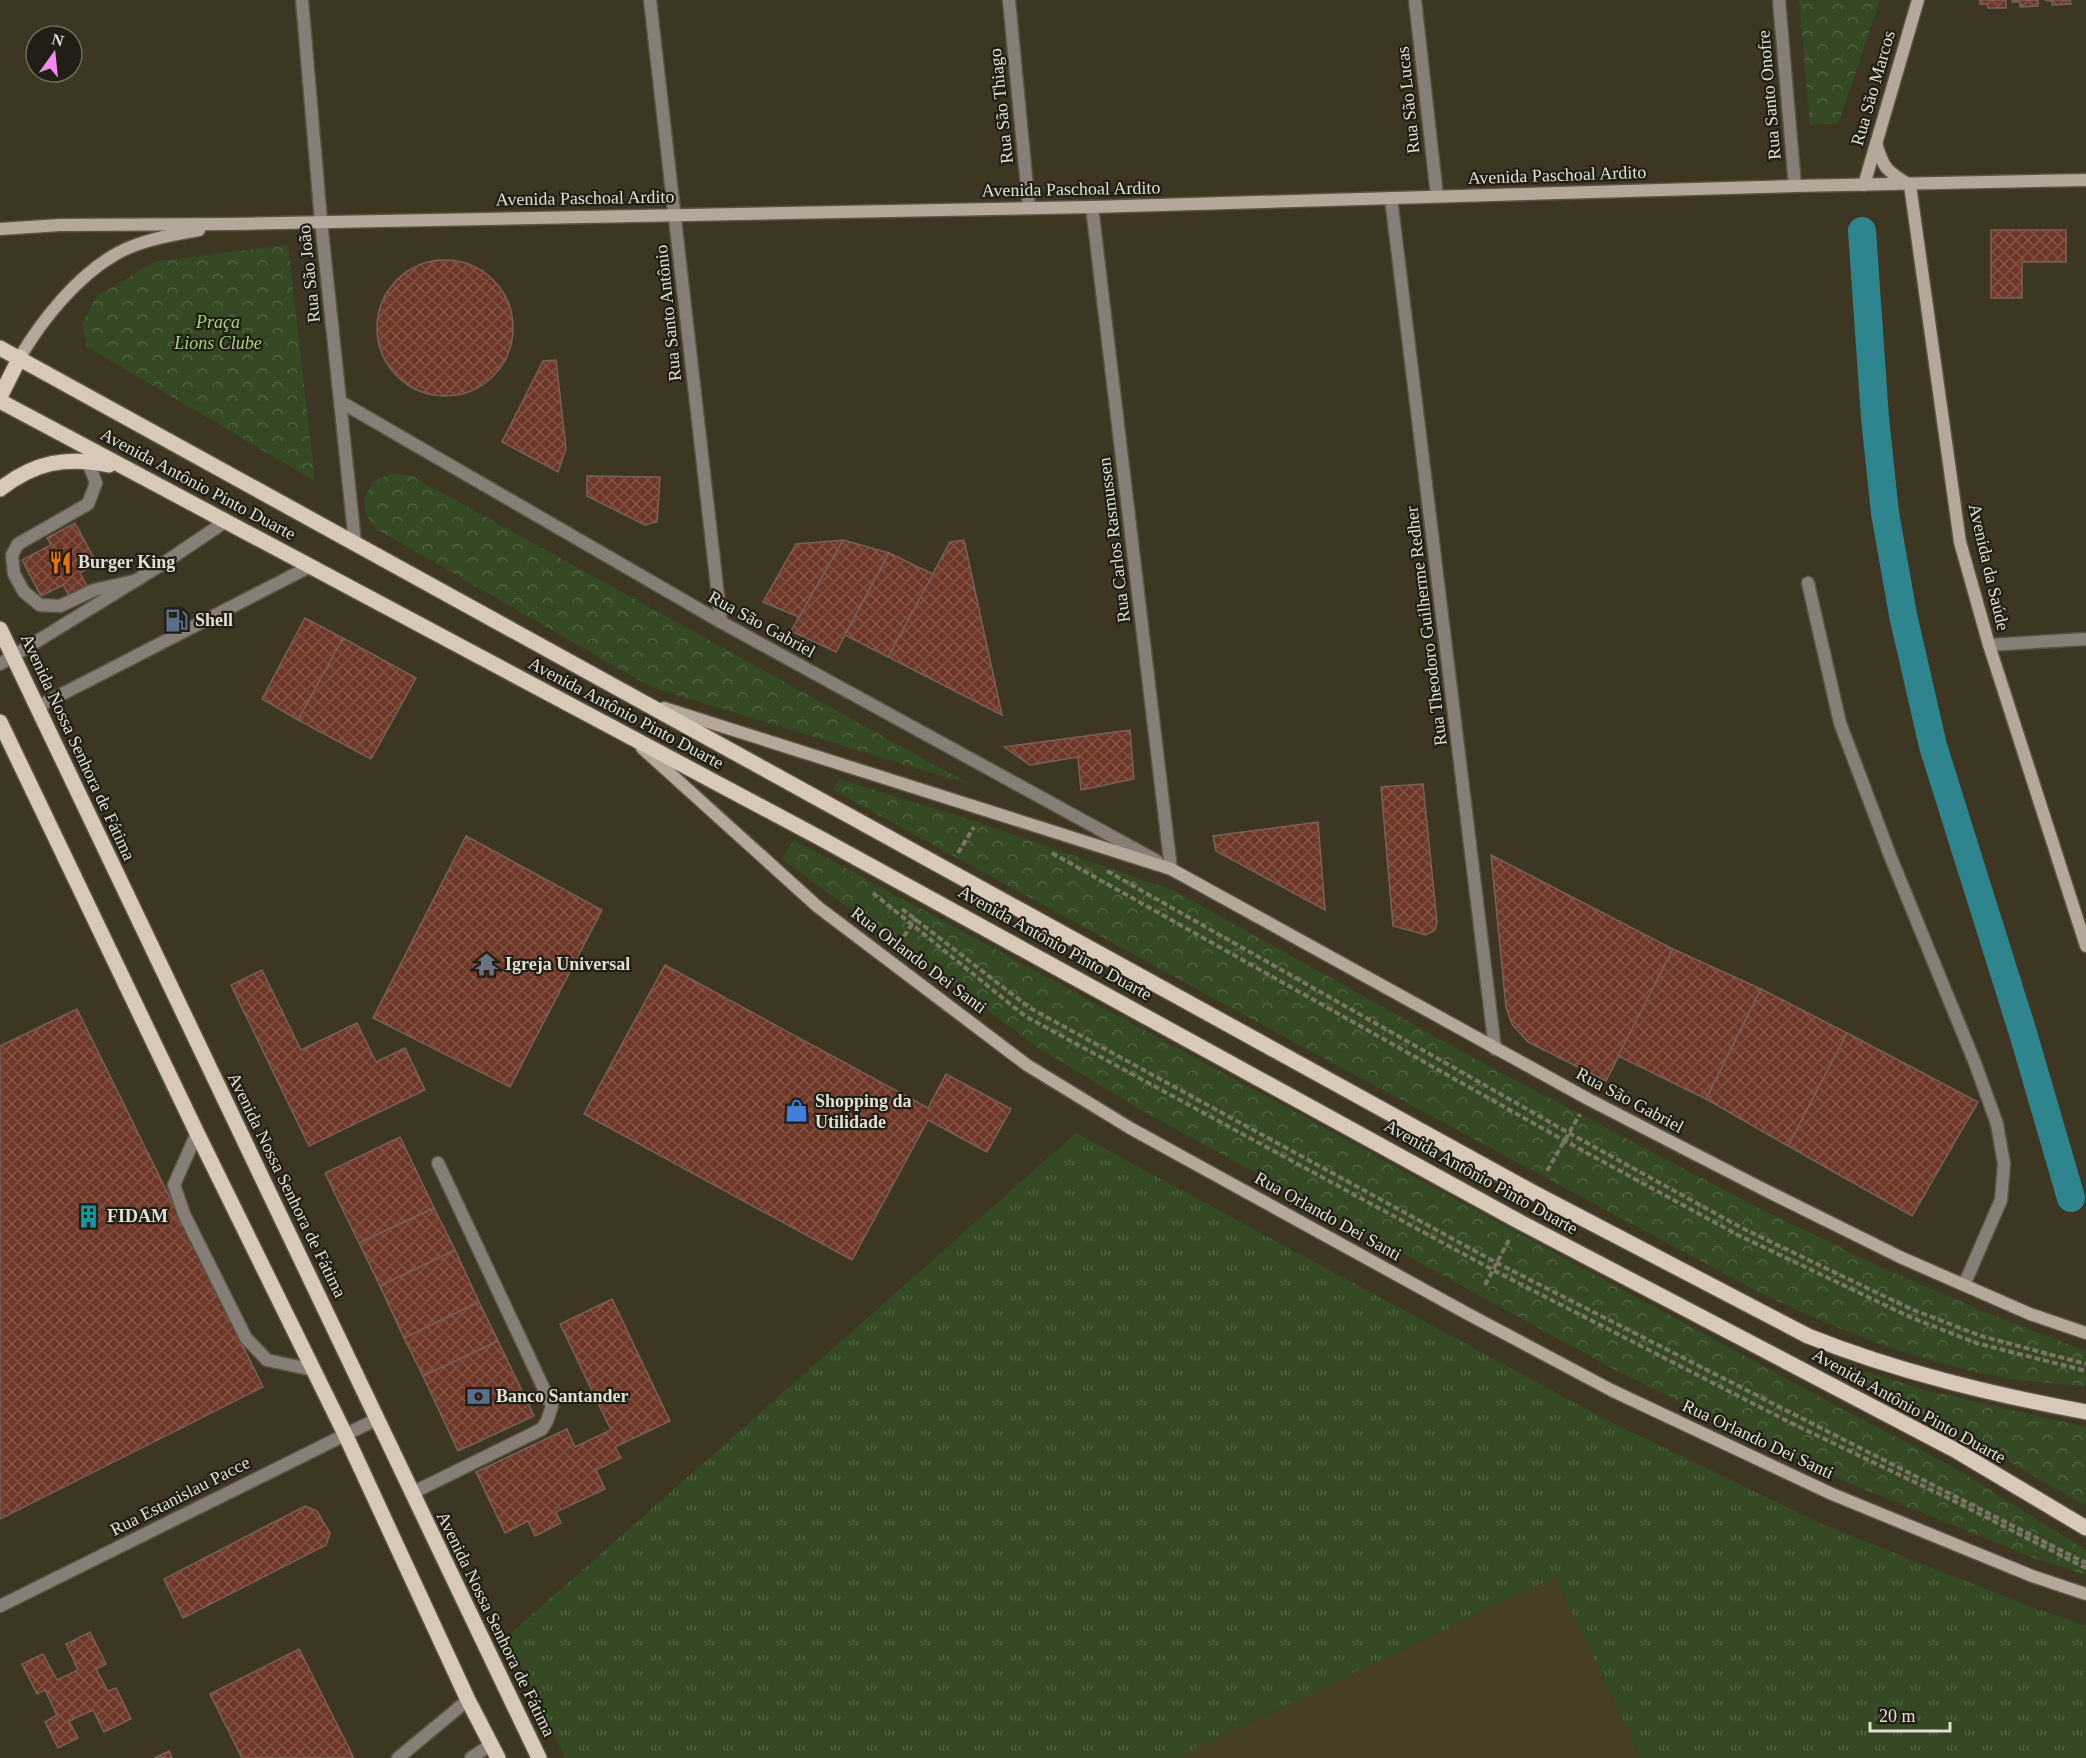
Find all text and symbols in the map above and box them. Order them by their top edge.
north arrow [24,24,84,84]
street label: Rua São Marcos [1847,28,1899,148]
street label: Rua Santo Onofre [1753,29,1785,161]
text: N [50,30,66,50]
street label: Rua São Lucas [1392,45,1424,155]
street label: Rua São Thiago [985,47,1017,165]
street label: Avenida Paschoal Ardito [1467,162,1647,188]
street label: Avenida Paschoal Ardito [982,177,1160,201]
street label: Avenida Paschoal Ardito [496,186,674,210]
street label: Rua São João [294,224,324,324]
street label: Rua Santo Antônio [651,244,685,382]
park label: Praça Lions Clube [173,312,262,353]
street label: Avenida Antônio Pinto Duarte [97,424,299,544]
street label: Rua Carlos Rasmussen [1094,456,1134,624]
street label: Avenida da Saúde [1965,502,2013,632]
street label: Rua Theodoro Guilherme Redher [1401,505,1451,747]
restaurant icon: Burger King [47,549,73,575]
place label: Burger King [78,552,175,572]
street label: Rua São Gabriel [705,586,819,662]
fuel station icon: Shell [164,607,190,633]
place label: Shell [195,610,233,630]
street label: Avenida Nossa Senhora de Fátima [17,631,139,863]
street label: Avenida Antônio Pinto Duarte [525,653,727,773]
street label: Avenida Antônio Pinto Duarte [955,881,1155,1005]
street label: Rua Orlando Dei Santi [847,903,991,1017]
temple icon: Igreja Universal [474,951,500,977]
place label: Igreja Universal [505,954,630,974]
street label: Rua São Gabriel [1573,1063,1687,1137]
street label: Avenida Nossa Senhora de Fátima [224,1069,350,1301]
place label: Shopping da Utilidade [815,1091,912,1132]
shop icon: Shopping da Utilidade [784,1098,810,1124]
street label: Avenida Antônio Pinto Duarte [1381,1115,1581,1239]
street label: Rua Orlando Dei Santi [1251,1167,1405,1265]
building icon: FIDAM [76,1203,102,1229]
place label: FIDAM [107,1206,168,1226]
street label: Avenida Antônio Pinto Duarte [1809,1344,2009,1468]
bank icon: Banco Santander [465,1383,491,1409]
place label: Banco Santander [496,1386,629,1406]
street label: Rua Orlando Dei Santi [1679,1395,1837,1483]
street label: Rua Estanislau Pacce [107,1452,253,1540]
street label: Avenida Nossa Senhora de Fátima [433,1508,559,1740]
scale bar [1870,1695,1950,1733]
text: 20 m [1879,1706,1916,1726]

